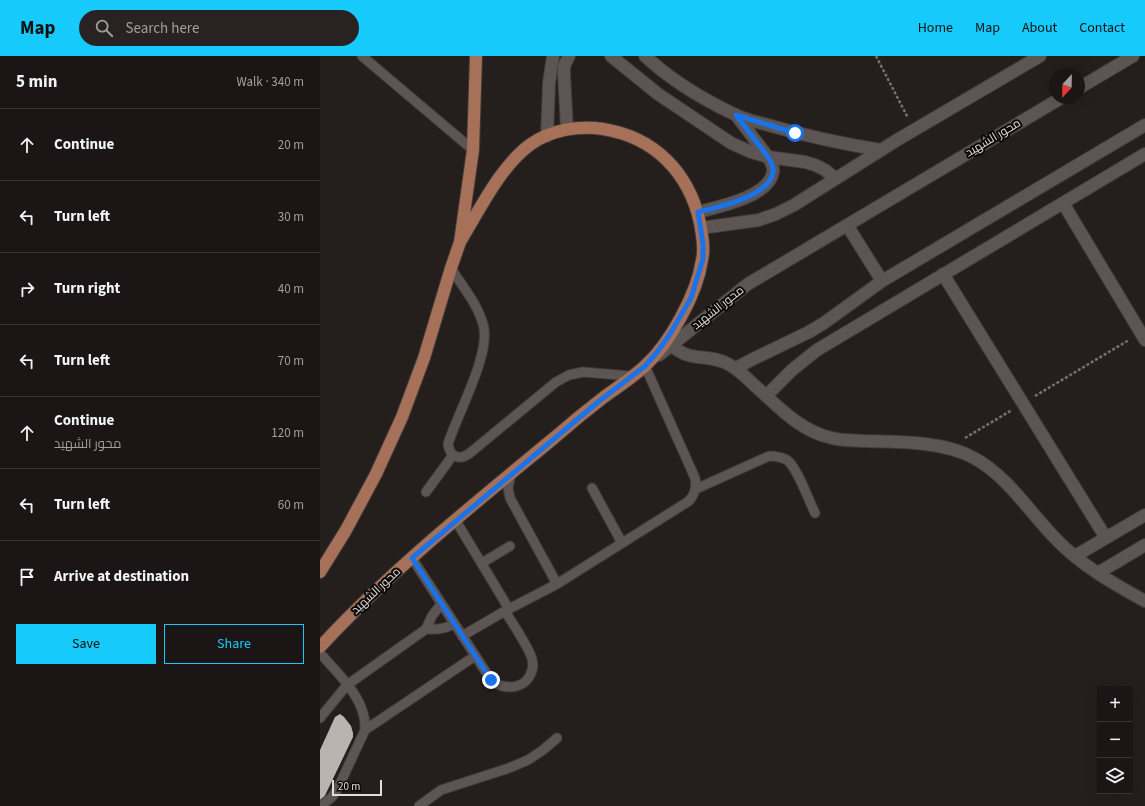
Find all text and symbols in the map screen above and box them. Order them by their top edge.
search box [79,10,359,46]
text: Map [20,15,55,42]
icon: search [93,17,115,39]
text: Search here [125,18,199,39]
text: Home [918,18,953,38]
text: Map [975,18,1000,38]
text: About [1022,18,1057,38]
text: Contact [1079,18,1125,38]
north arrow [1049,68,1085,104]
text: 5 min [16,70,57,94]
text: Walk · 340 m [236,73,304,91]
street label: محور الشهيد [962,115,1024,161]
route start [786,124,804,142]
icon: ahead [16,134,38,156]
text: Continue [54,134,114,155]
text: 20 m [278,136,304,154]
icon: left [16,206,38,228]
text: Turn left [54,206,110,227]
text: 30 m [278,208,304,226]
icon: right [16,278,38,300]
text: Turn right [54,278,120,299]
text: 40 m [278,280,304,298]
street label: محور الشهيد [688,282,748,334]
icon: left [16,350,38,372]
text: Turn left [54,350,110,371]
text: 70 m [278,352,304,370]
text: Continue [54,410,114,431]
icon: ahead [16,422,38,444]
text: 120 m [271,424,304,442]
text: محور الشهيد [54,435,121,453]
icon: left [16,494,38,516]
text: Turn left [54,494,110,515]
text: 60 m [278,496,304,514]
street label: محور الشهيد [347,564,405,618]
icon: arrive [16,566,38,588]
text: Arrive at destination [54,566,189,587]
button: Save [16,624,156,664]
button: Share [164,624,304,664]
route end [482,671,500,689]
map controls [1097,686,1133,794]
button: + [1097,686,1133,722]
button: − [1097,722,1133,758]
button: layers [1097,758,1133,794]
scale bar [332,778,382,797]
text: 20 m [338,779,360,794]

